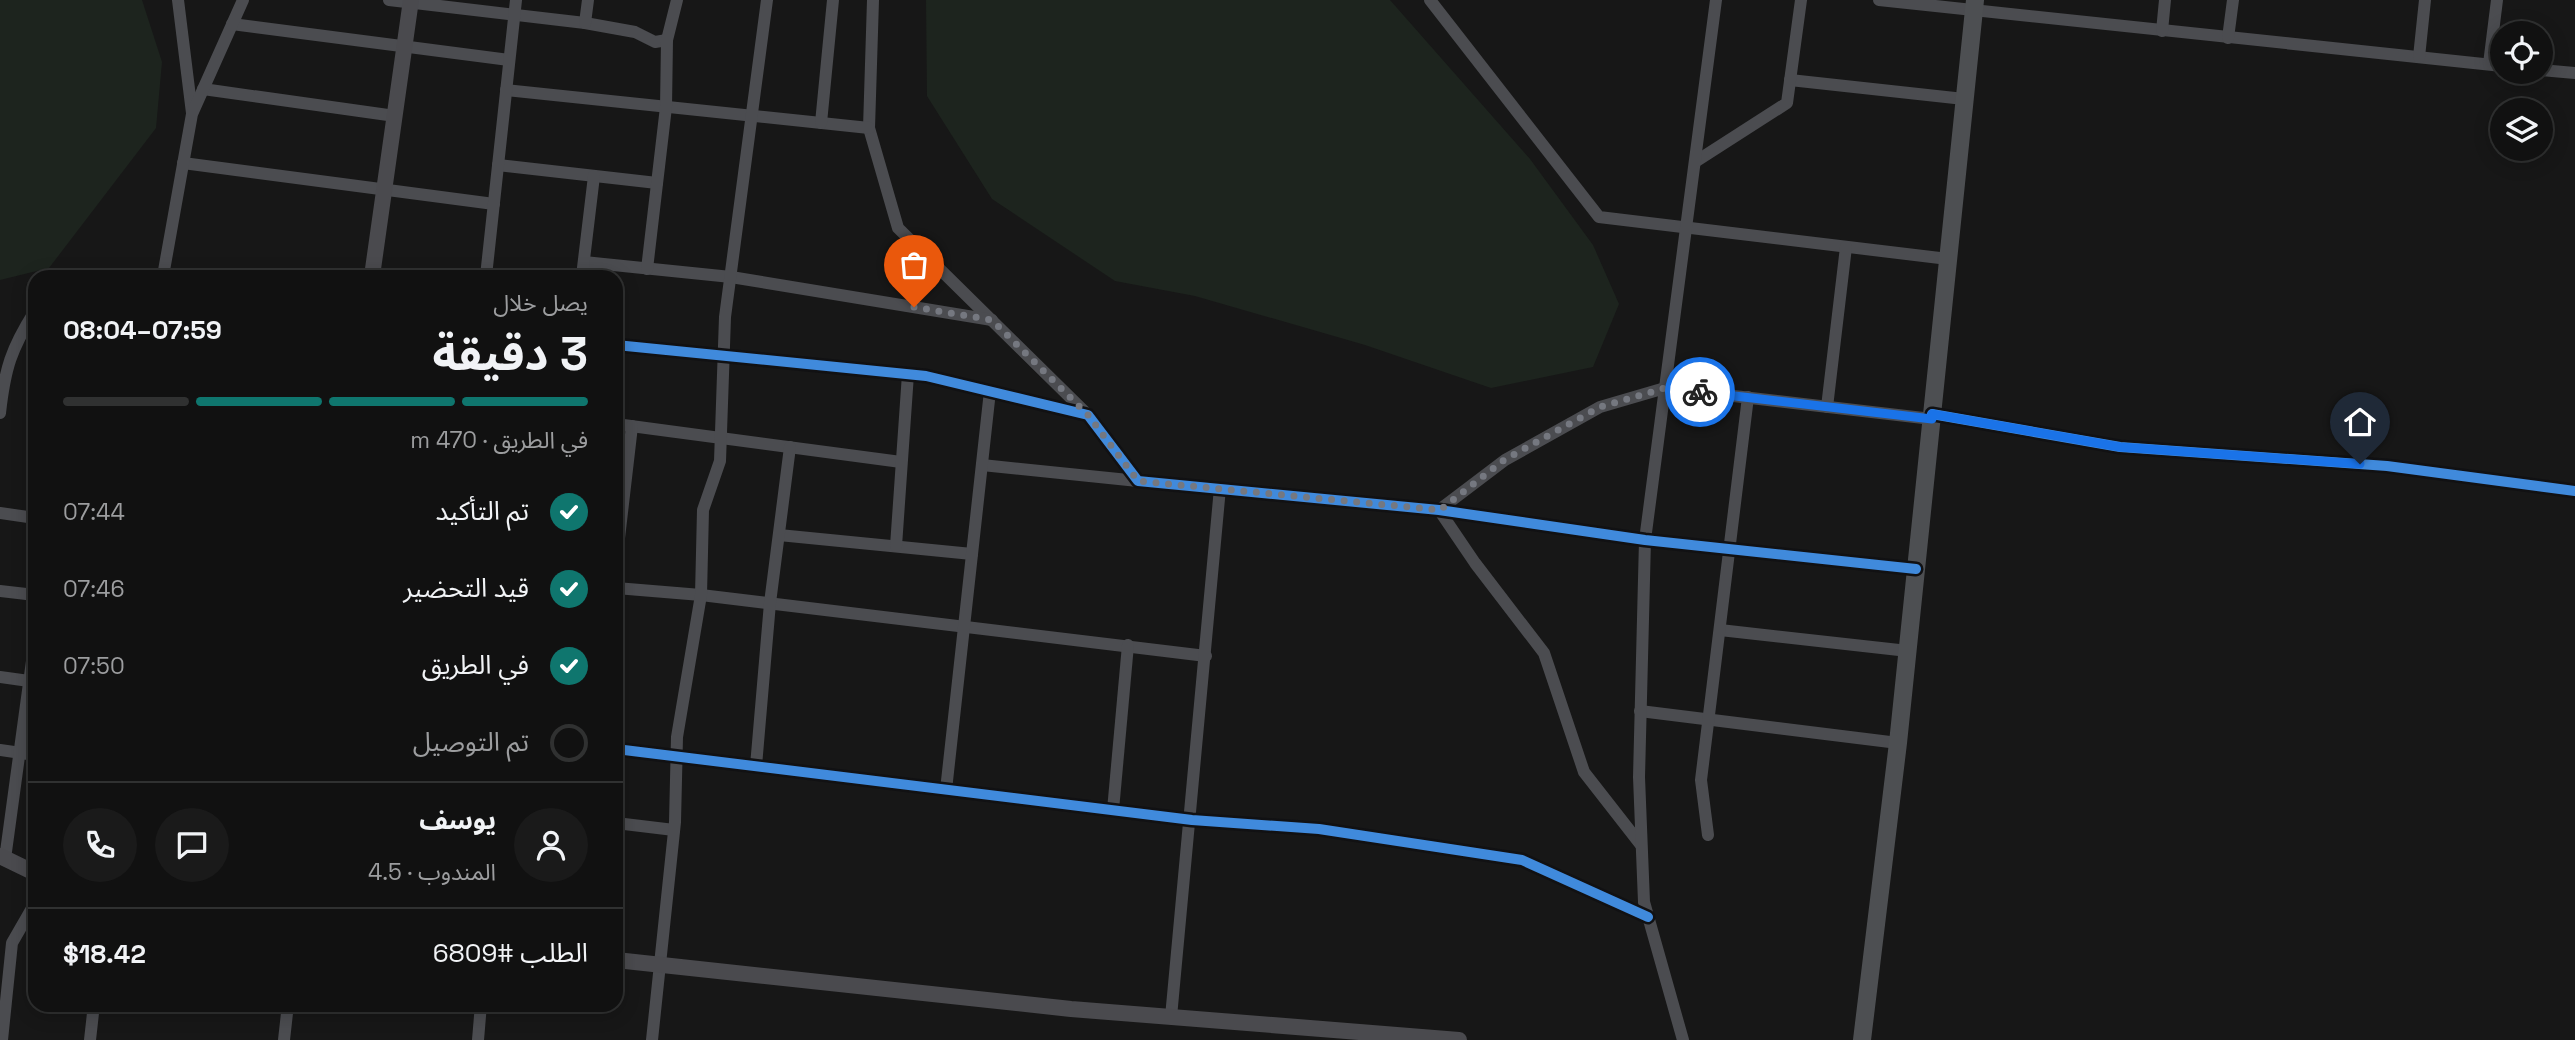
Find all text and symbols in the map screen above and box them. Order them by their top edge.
map controls [2490,21,2553,161]
button: locate [2490,21,2553,84]
button: layers [2490,98,2553,161]
pin [884,235,944,307]
icon: bag [895,246,933,284]
text: يصل خلال [493,288,588,318]
text: 07:59–08:04 [63,313,222,347]
text: 3 دقيقة [433,325,588,383]
courier [1665,357,1735,427]
icon: bike [1681,373,1719,411]
pin [2330,392,2390,464]
icon: home [2341,403,2379,441]
text: في الطريق · 470 m [410,425,588,455]
icon: check [550,493,588,531]
text: تم التأكيد [436,494,529,528]
text: 07:44 [63,497,125,527]
icon: check [550,570,588,608]
text: قيد التحضير [403,571,529,605]
text: 07:46 [63,574,125,604]
icon: check [550,647,588,685]
text: في الطريق [422,648,529,682]
text: 07:50 [63,651,125,681]
text: تم التوصيل [413,725,529,759]
text: يوسف [419,803,496,837]
button: phone [63,808,137,882]
button: chat [155,808,229,882]
button: person [514,808,588,882]
text: المندوب · 4.5 [368,857,496,887]
text: الطلب #6809 [433,936,588,970]
text: $18.42 [63,937,146,971]

